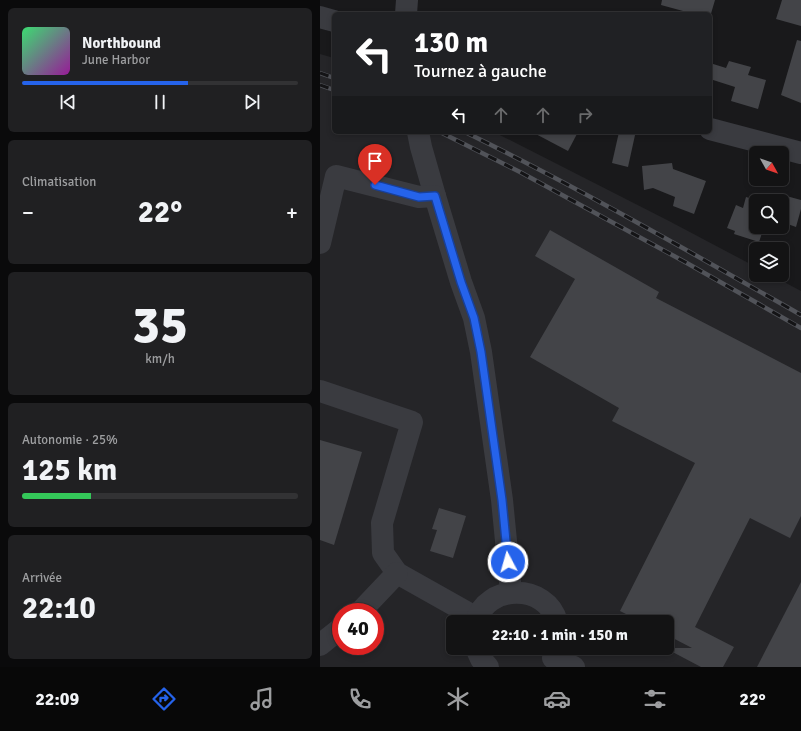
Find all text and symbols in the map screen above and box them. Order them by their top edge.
text: 130 m [414,26,488,60]
icon: left [348,28,400,80]
text: Northbound [82,34,161,52]
text: June Harbor [82,52,150,68]
text: Tournez à gauche [414,60,547,82]
icon: previous [57,91,79,113]
icon: pause [149,91,171,113]
icon: next [241,91,263,113]
icon: left [448,104,470,126]
icon: ahead [490,104,512,126]
icon: ahead [532,104,554,126]
icon: right [574,104,596,126]
pin [358,144,392,185]
north arrow [749,146,789,186]
map controls [749,146,789,282]
icon: arrive [364,150,386,172]
text: Climatisation [22,174,96,190]
text: 22° [138,194,182,231]
button: search [749,194,789,234]
text: − [22,199,34,226]
text: + [286,199,298,226]
button: layers [749,242,789,282]
text: 35 [132,293,188,357]
text: km/h [145,351,175,367]
text: Autonomie · 25% [22,432,118,448]
text: 125 km [22,452,117,489]
position arrow [487,541,529,583]
text: Arrivée [22,570,62,586]
text: 22:10 [22,590,96,627]
speed limit sign: 40 [332,603,384,655]
text: 22:10 · 1 min · 150 m [492,626,628,644]
icon: directions [150,685,178,713]
icon: music [248,685,276,713]
icon: phone [346,685,374,713]
icon: climate [444,685,472,713]
icon: car [543,685,571,713]
icon: filters [641,685,669,713]
text: 22:09 [35,688,79,710]
text: 22° [739,688,766,710]

